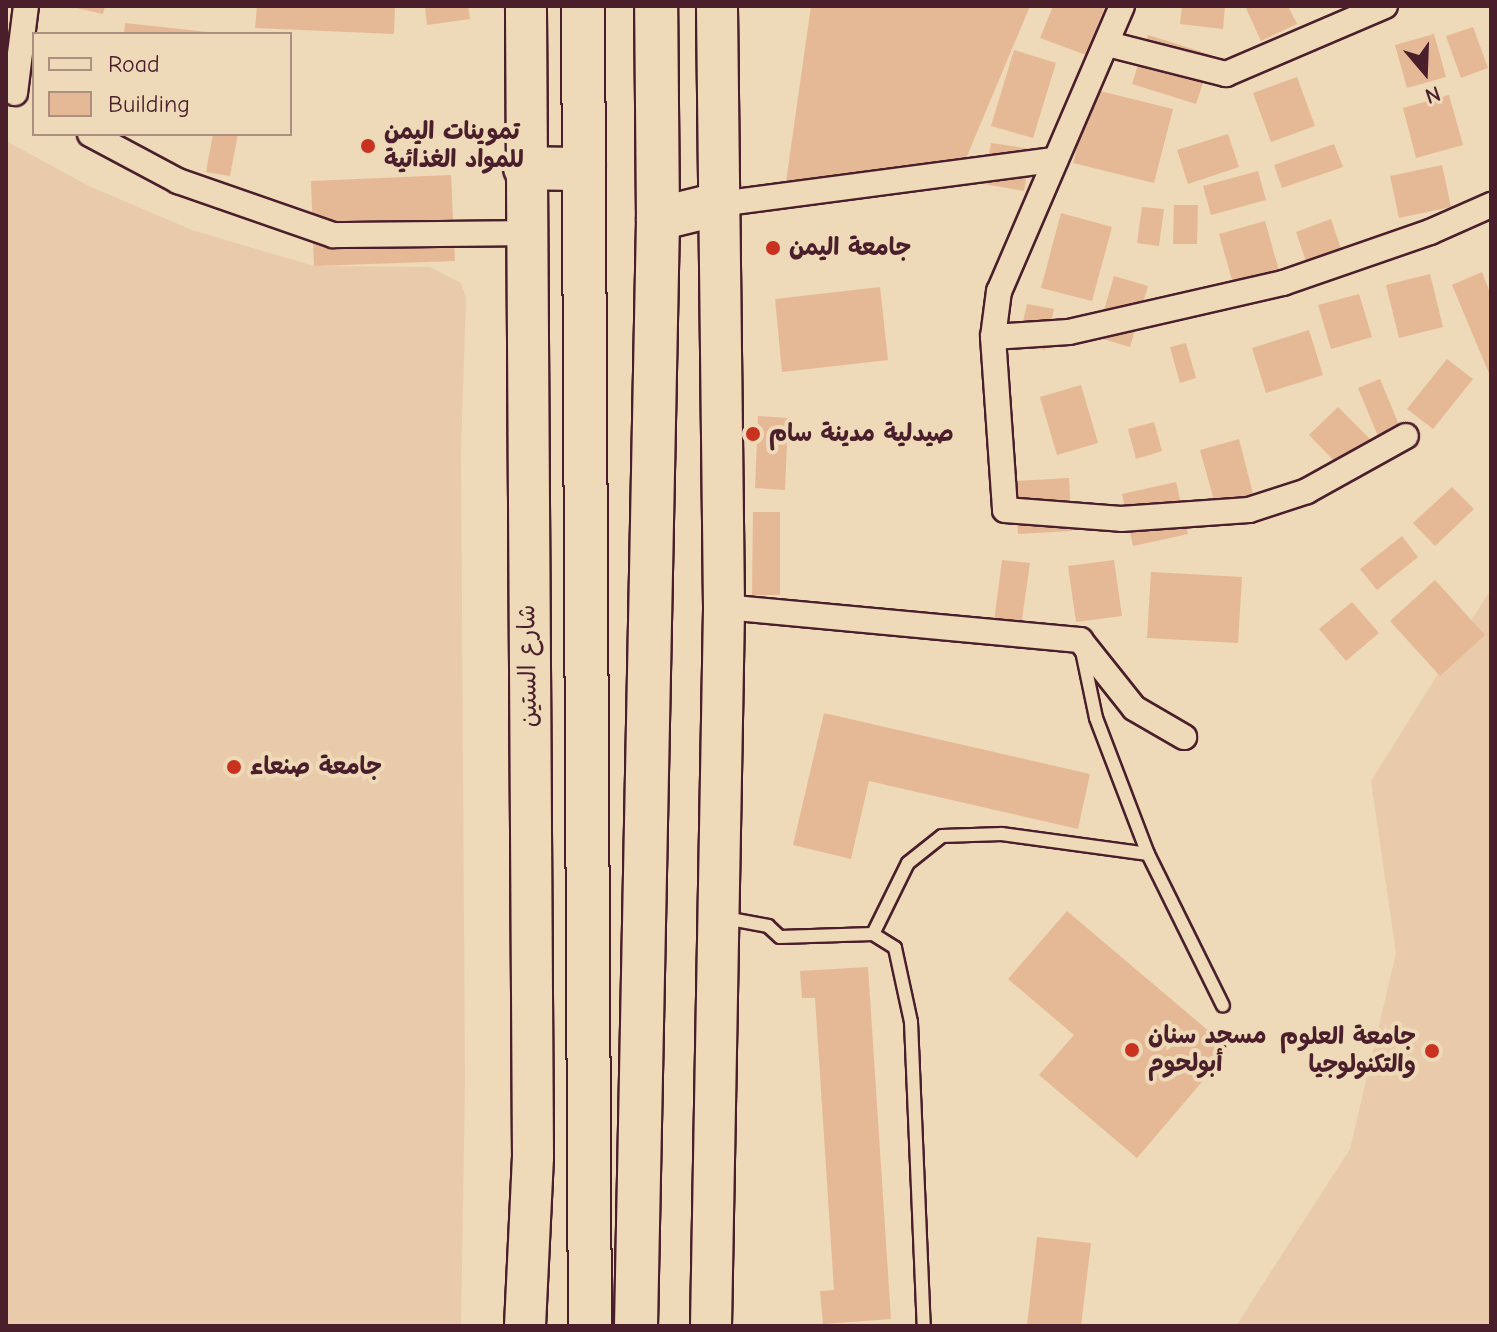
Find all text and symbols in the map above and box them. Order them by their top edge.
legend [32,32,292,136]
north arrow [1385,32,1465,112]
text: Road [108,50,160,78]
text: N [1422,80,1444,109]
text: Building [108,90,190,118]
place label: تموينات اليمن للمواد الغذائية [384,118,524,174]
marker: تموينات اليمن للمواد الغذائية [359,137,377,155]
place label: جامعة اليمن [789,234,911,262]
marker: جامعة اليمن [764,239,782,257]
place label: صيدلية مدينة سام [769,420,954,448]
marker: صيدلية مدينة سام [744,425,762,443]
street label: شارع الستين [513,604,543,728]
place label: جامعة صنعاء [250,753,382,781]
marker: جامعة صنعاء [225,758,243,776]
place label: مسجد سنان أبولحوم [1148,1022,1266,1078]
place label: جامعة العلوم والتكنولوجيا [1280,1023,1416,1079]
marker: مسجد سنان أبولحوم [1123,1041,1141,1059]
marker: جامعة العلوم والتكنولوجيا [1423,1042,1441,1060]

